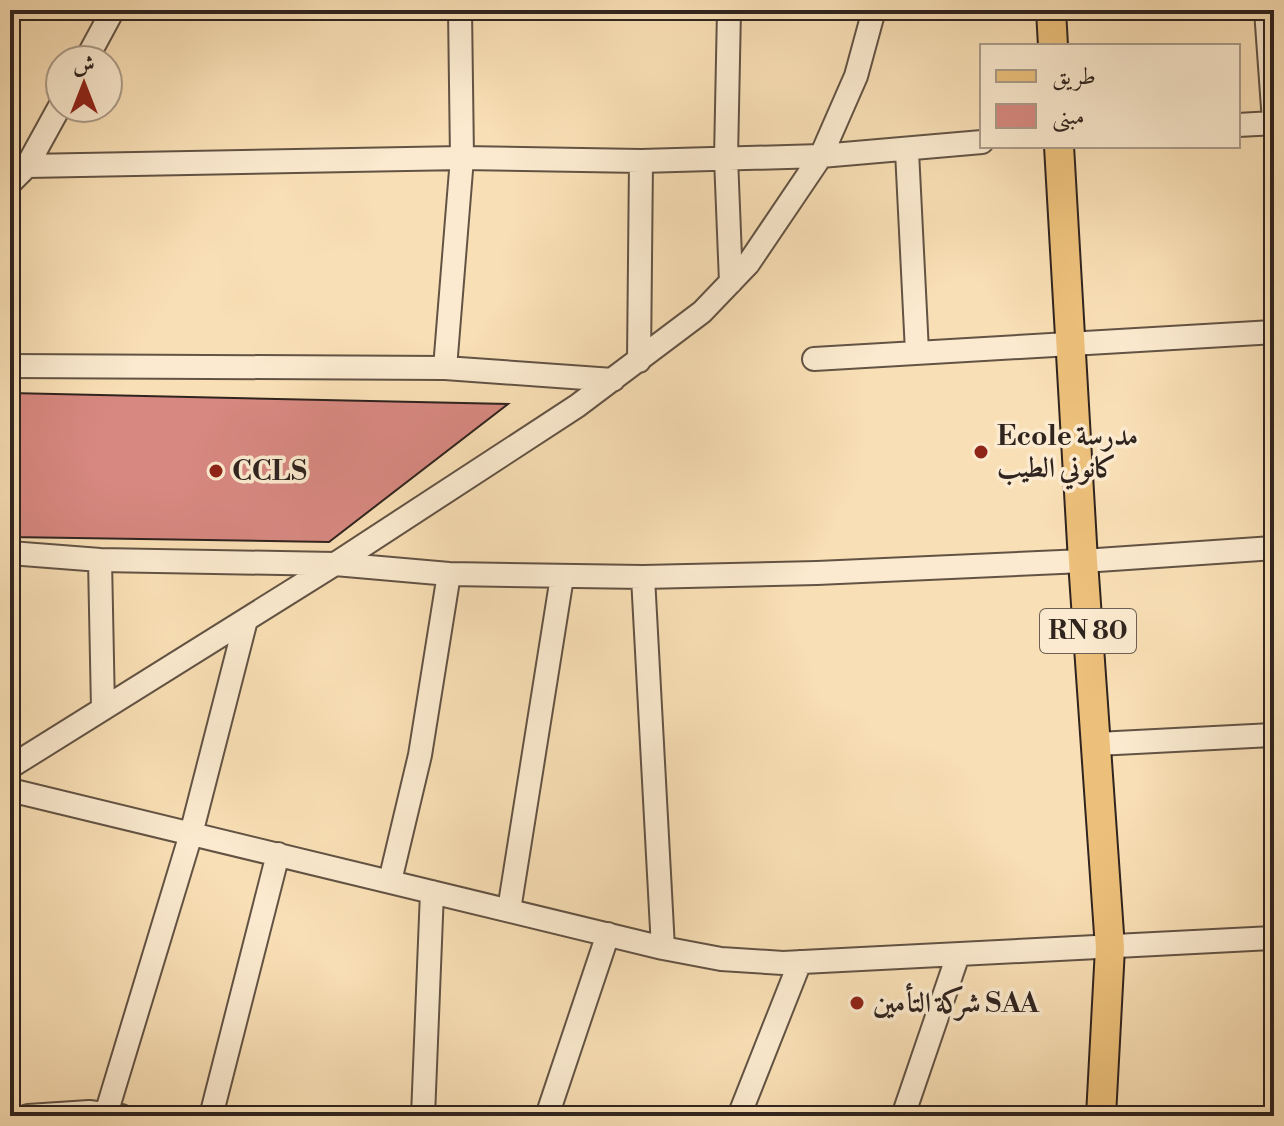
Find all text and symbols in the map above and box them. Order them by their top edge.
north arrow [44,44,124,124]
legend [980,44,1240,148]
text: ش [73,52,95,79]
text: طريق [1052,62,1096,92]
text: مبنى [1052,102,1085,133]
place label: Ecole مدرسة كانوني الطيب [997,419,1138,490]
marker: Ecole مدرسة كانوني الطيب [972,443,990,461]
place label: CCLS [232,454,307,489]
marker: CCLS [207,462,225,480]
road number: RN 80 [1040,609,1136,653]
place label: شركة التأمين SAA [873,982,1040,1021]
marker: شركة التأمين SAA [848,994,866,1012]

